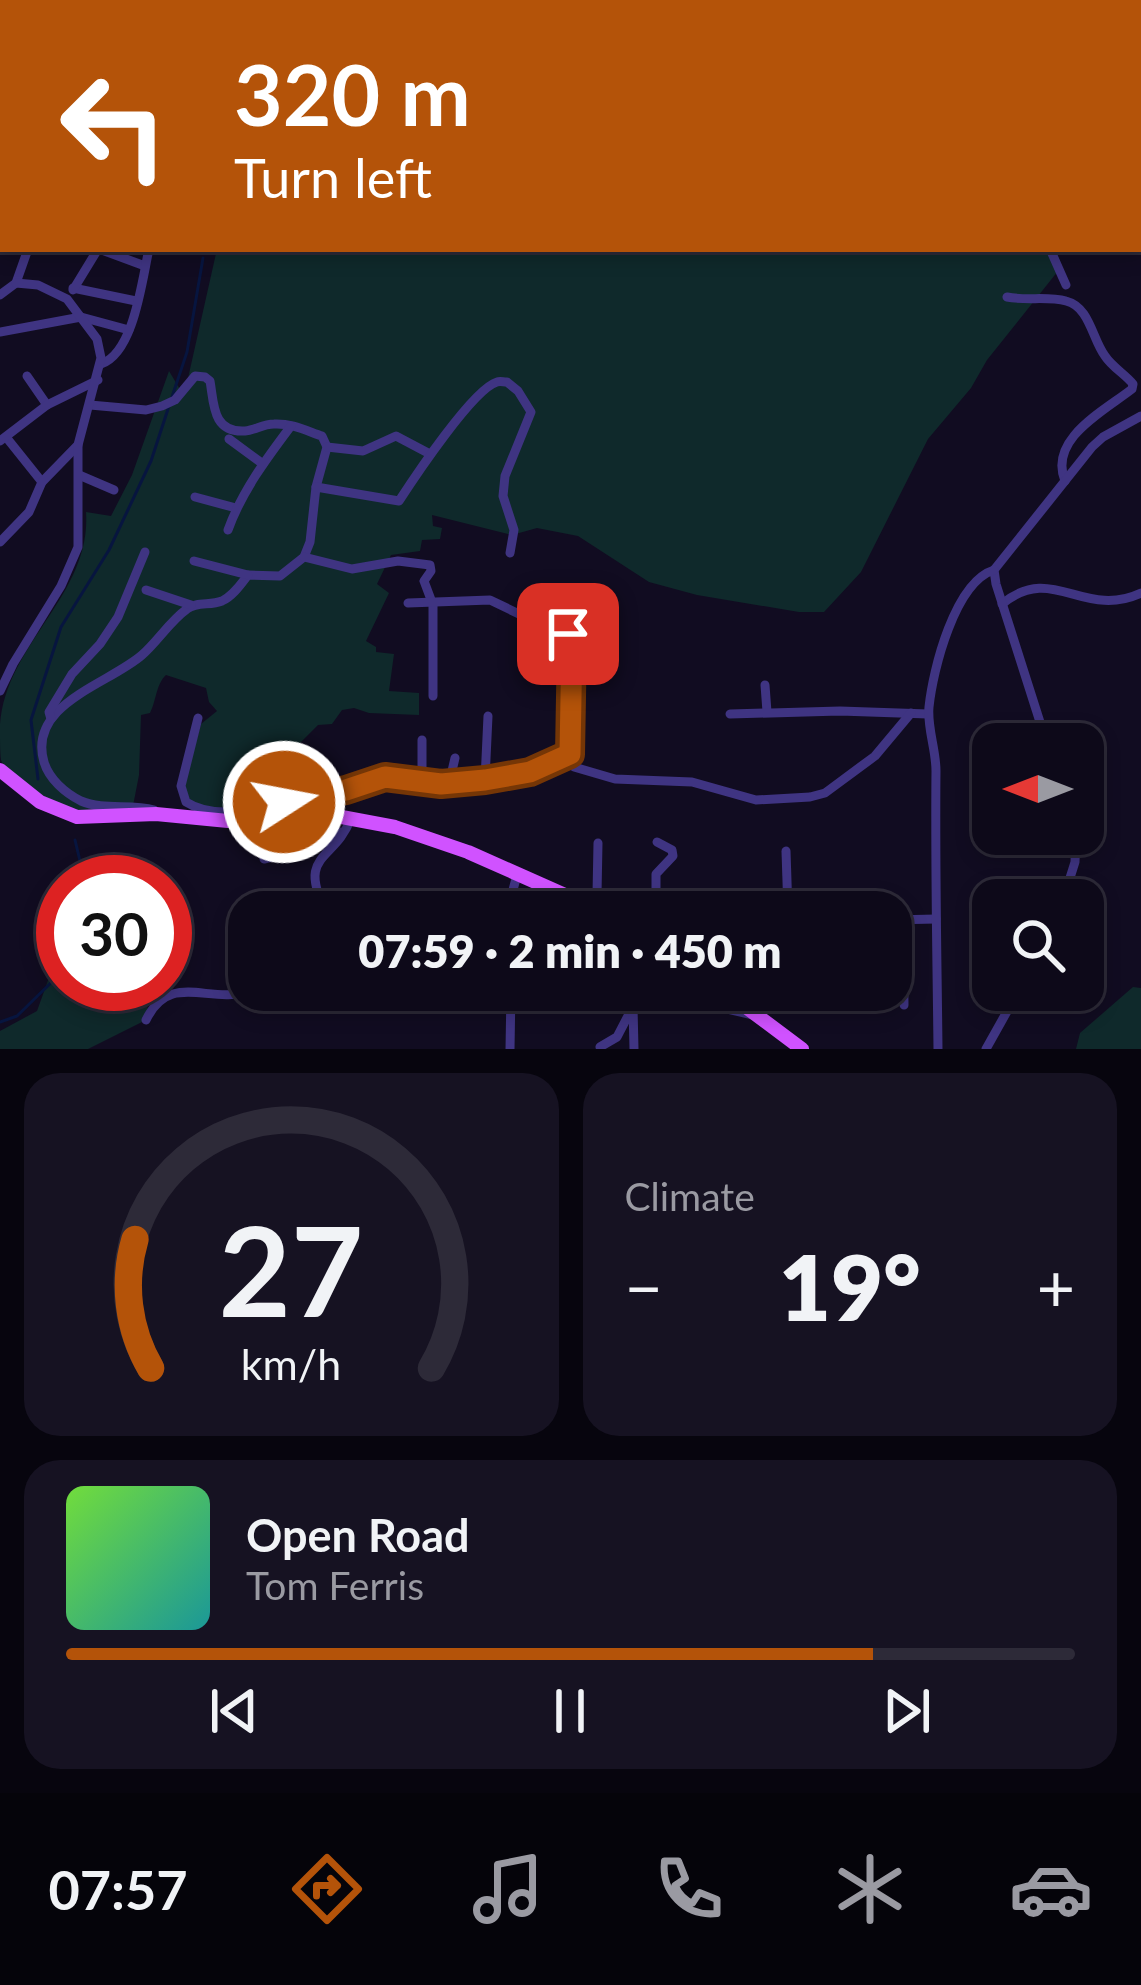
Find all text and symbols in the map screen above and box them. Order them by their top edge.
text: 320 m [234,43,471,144]
icon: left [36,48,192,204]
text: Turn left [234,145,432,210]
pin [517,583,619,685]
icon: arrive [535,601,601,667]
north arrow [972,723,1104,855]
map controls [972,723,1104,1011]
position arrow [221,739,347,865]
speed limit sign: 30 [36,855,192,1011]
button: search [972,879,1104,1011]
text: 07:59 · 2 min · 450 m [358,924,782,978]
text: Climate [625,1173,755,1219]
text: 27 [219,1194,364,1344]
text: 19° [779,1232,921,1340]
text: − [625,1247,663,1326]
text: + [1037,1247,1075,1326]
text: km/h [241,1337,341,1388]
text: Open Road [246,1508,470,1562]
text: Tom Ferris [246,1562,424,1608]
icon: previous [201,1678,267,1744]
icon: pause [537,1678,603,1744]
icon: next [874,1678,940,1744]
icon: directions [285,1847,369,1931]
icon: music [466,1847,550,1931]
icon: phone [647,1847,731,1931]
icon: climate [828,1847,912,1931]
icon: car [1009,1847,1093,1931]
text: 07:57 [48,1857,188,1922]

